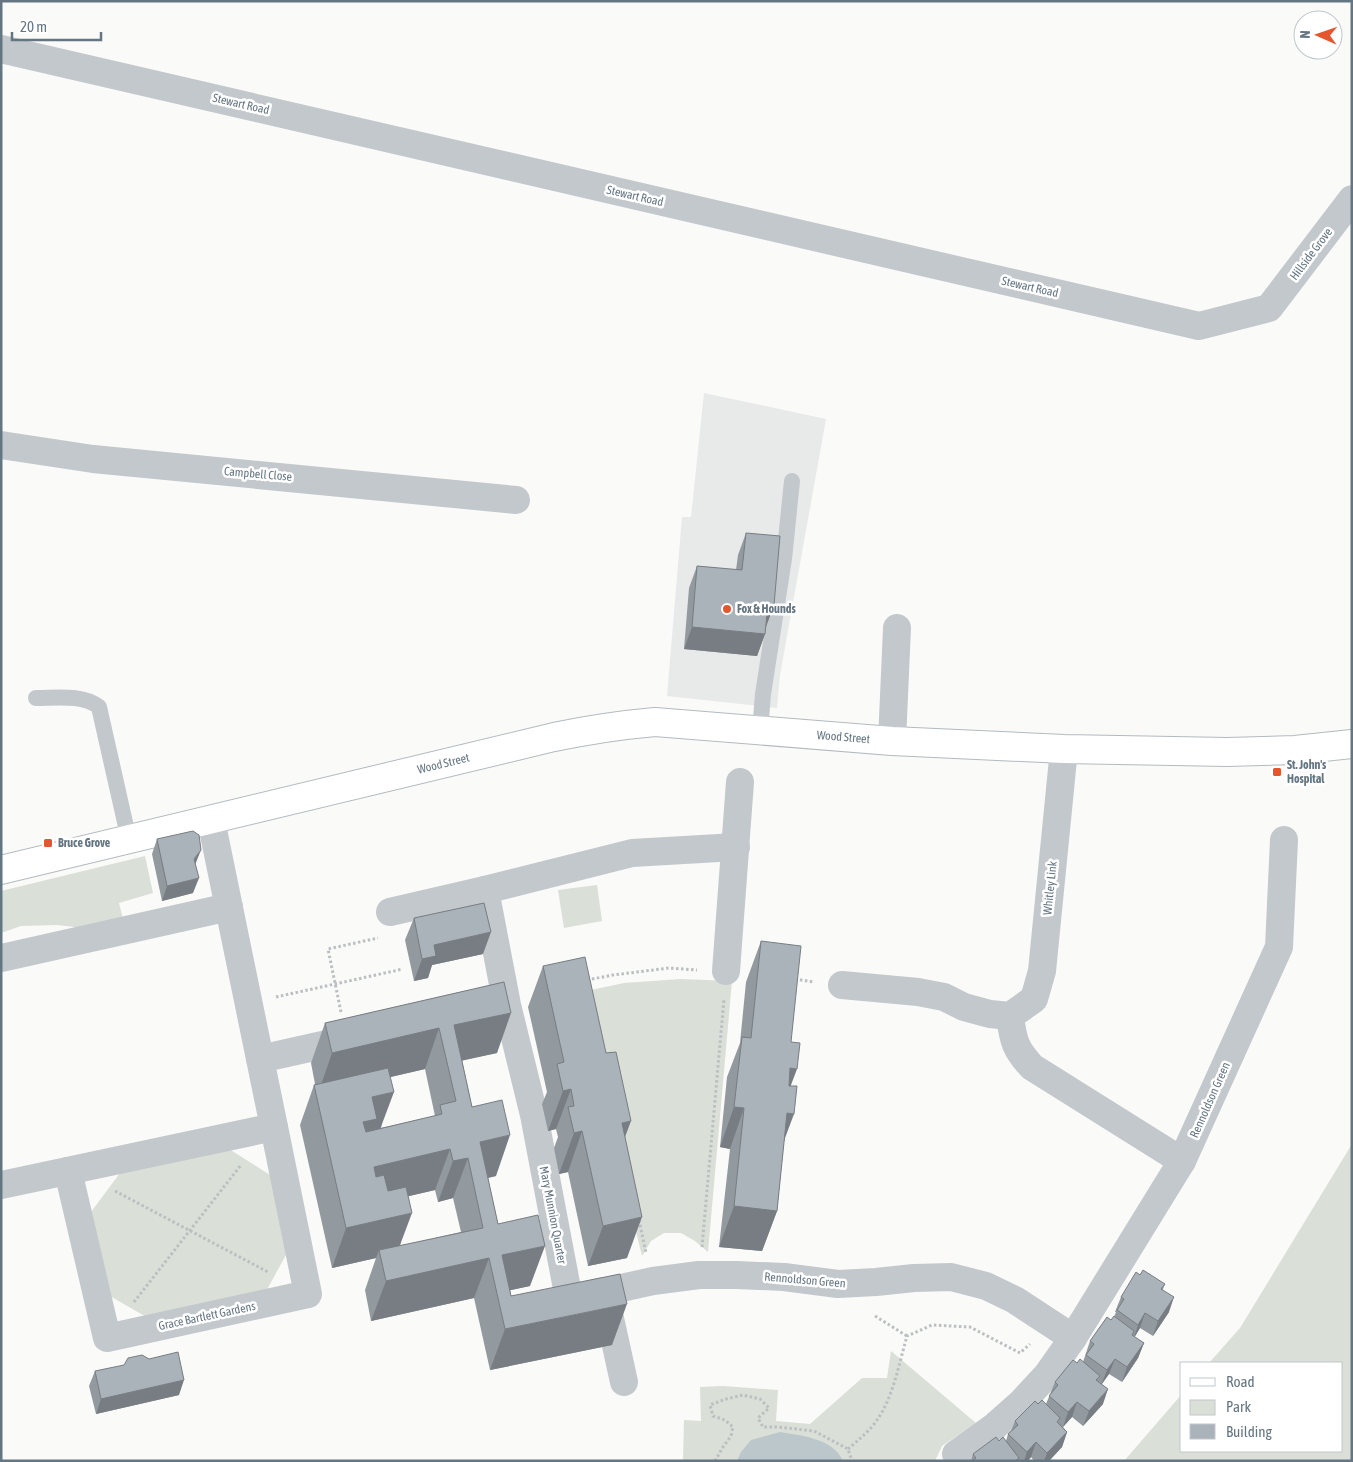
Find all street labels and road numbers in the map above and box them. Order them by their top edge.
street label: Stewart Road [211,91,271,117]
street label: Stewart Road [605,183,665,209]
street label: Hillside Grove [1287,225,1335,283]
street label: Stewart Road [1000,274,1060,300]
street label: Campbell Close [223,464,293,484]
street label: Wood Street [816,728,871,746]
street label: Wood Street [416,750,471,777]
street label: Whitley Link [1040,860,1060,916]
street label: Rennoldson Green [1187,1060,1233,1140]
street label: Mary Munnion Quarter [537,1165,569,1265]
street label: Rennoldson Green [764,1269,846,1291]
street label: Grace Bartlett Gardens [157,1299,257,1333]

